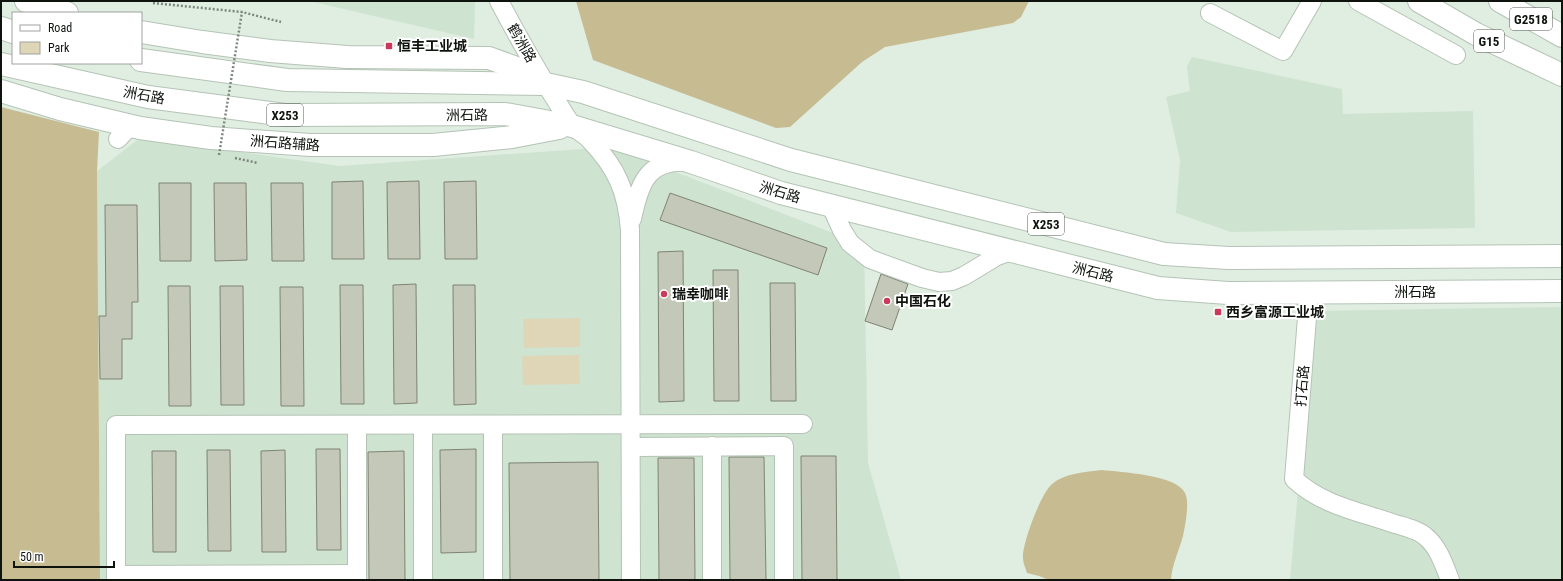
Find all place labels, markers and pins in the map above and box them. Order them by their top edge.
place label: 恒丰工业城 [397,38,467,54]
marker: 恒丰工业城 [384,41,394,51]
place label: 瑞幸咖啡 [672,286,729,302]
marker: 瑞幸咖啡 [659,289,669,299]
place label: 中国石化 [895,293,951,309]
marker: 中国石化 [882,296,892,306]
place label: 西乡富源工业城 [1226,304,1324,320]
marker: 西乡富源工业城 [1213,307,1223,317]

